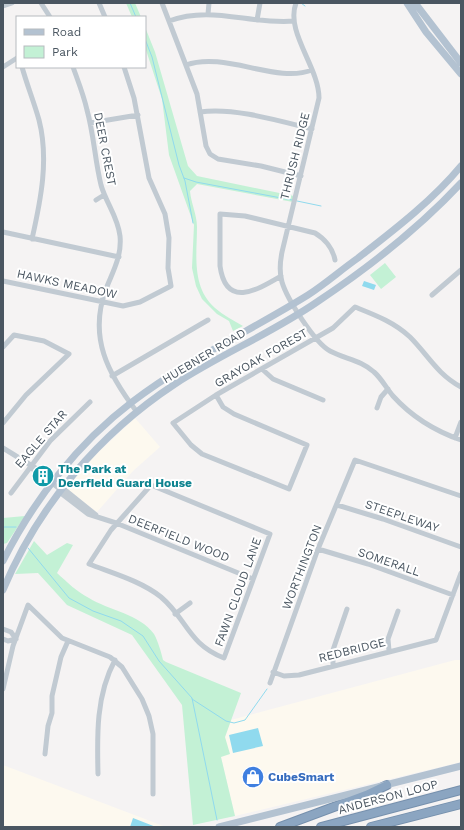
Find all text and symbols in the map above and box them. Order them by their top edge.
legend [16,16,146,68]
text: Road [52,25,81,39]
text: Park [52,45,78,59]
street label: THRUSH RIDGE [277,110,313,201]
street label: DEER CREST [91,111,119,187]
street label: HAWKS MEADOW [16,267,119,302]
street label: HUEBNER ROAD [160,326,248,386]
street label: GRAYOAK FOREST [212,326,310,390]
street label: EAGLE STAR [12,407,70,471]
place label: The Park at Deerfield Guard House [58,462,192,490]
building icon: The Park at Deerfield Guard House [30,463,56,489]
street label: STEEPLEWAY [363,497,441,535]
street label: DEERFIELD WOOD [126,511,232,565]
street label: WORTHINGTON [279,523,325,611]
street label: FAWN CLOUD LANE [212,535,264,649]
street label: SOMERALL [356,545,422,579]
street label: REDBRIDGE [317,635,387,665]
shop icon: CubeSmart [240,764,266,790]
place label: CubeSmart [268,770,335,784]
street label: ANDERSON LOOP [337,777,439,817]

